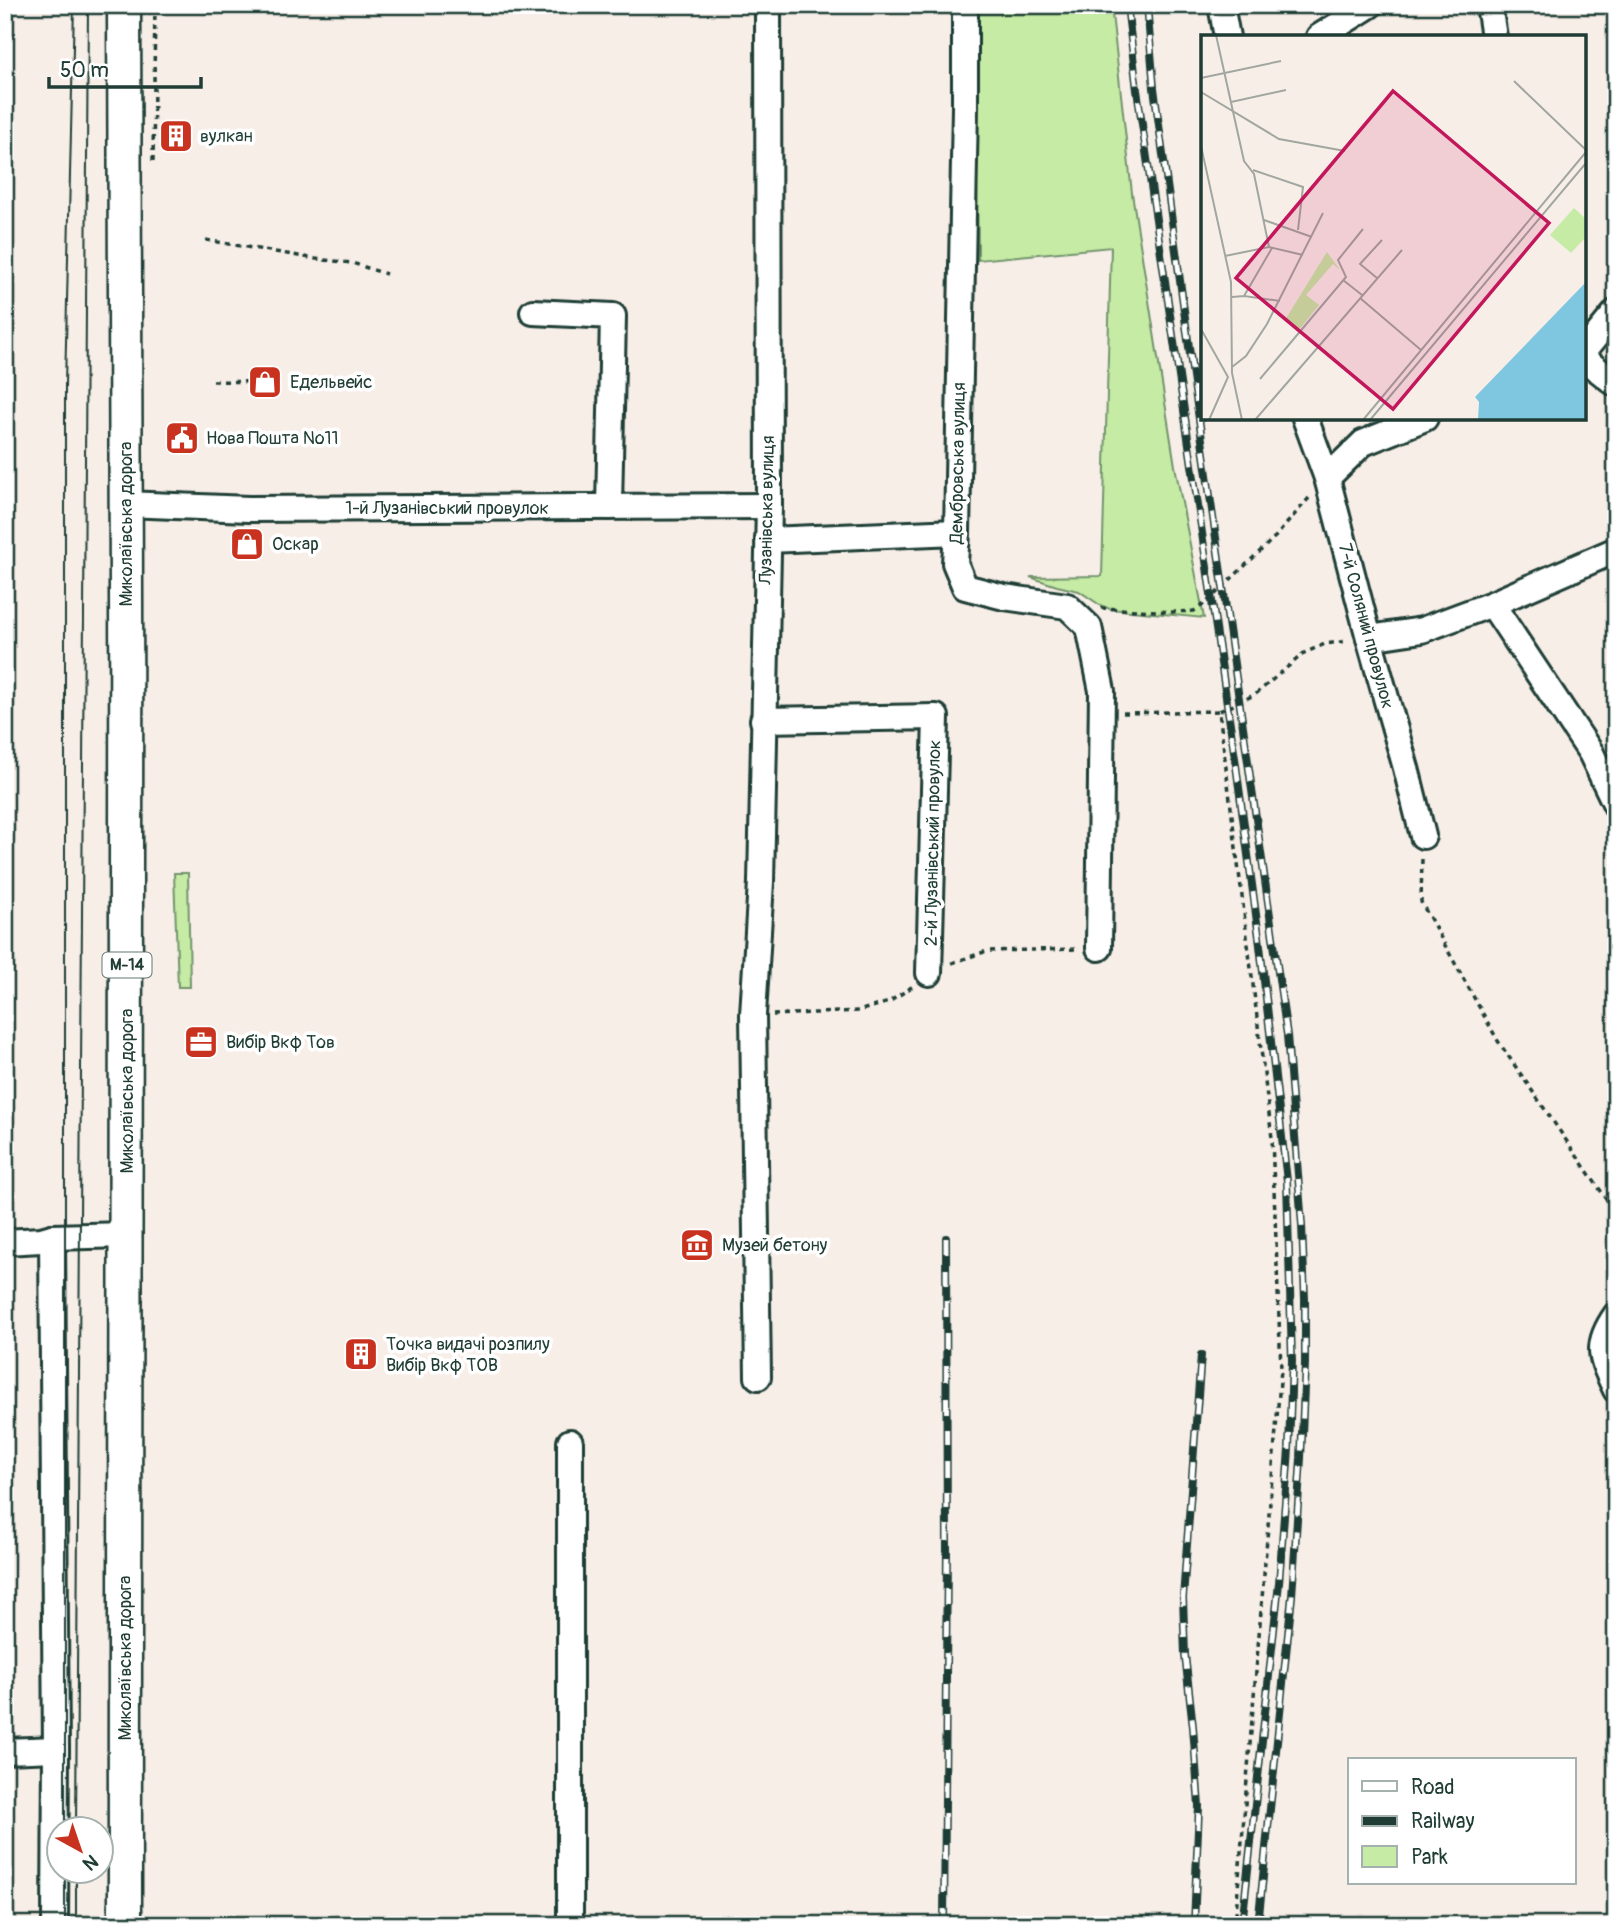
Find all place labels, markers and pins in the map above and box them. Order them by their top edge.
building icon: вулкан [157,117,195,155]
place label: вулкан [200,125,253,148]
shop icon: Едельвейс [246,363,284,401]
place label: Едельвейс [290,371,372,394]
public building icon: Нова Пошта №11 [163,419,201,457]
place label: Нова Пошта №11 [206,427,339,450]
shop icon: Оскар [228,525,266,563]
place label: Оскар [272,533,319,556]
office icon: Вибір Вкф Тов [182,1023,220,1061]
place label: Вибір Вкф Тов [226,1031,335,1054]
museum icon: Музей бетону [678,1226,716,1264]
place label: Музей бетону [722,1234,828,1257]
place label: Точка видачі розпилу Вибір Вкф ТОВ [386,1333,550,1377]
building icon: Точка видачі розпилу Вибір Вкф ТОВ [342,1335,380,1373]

